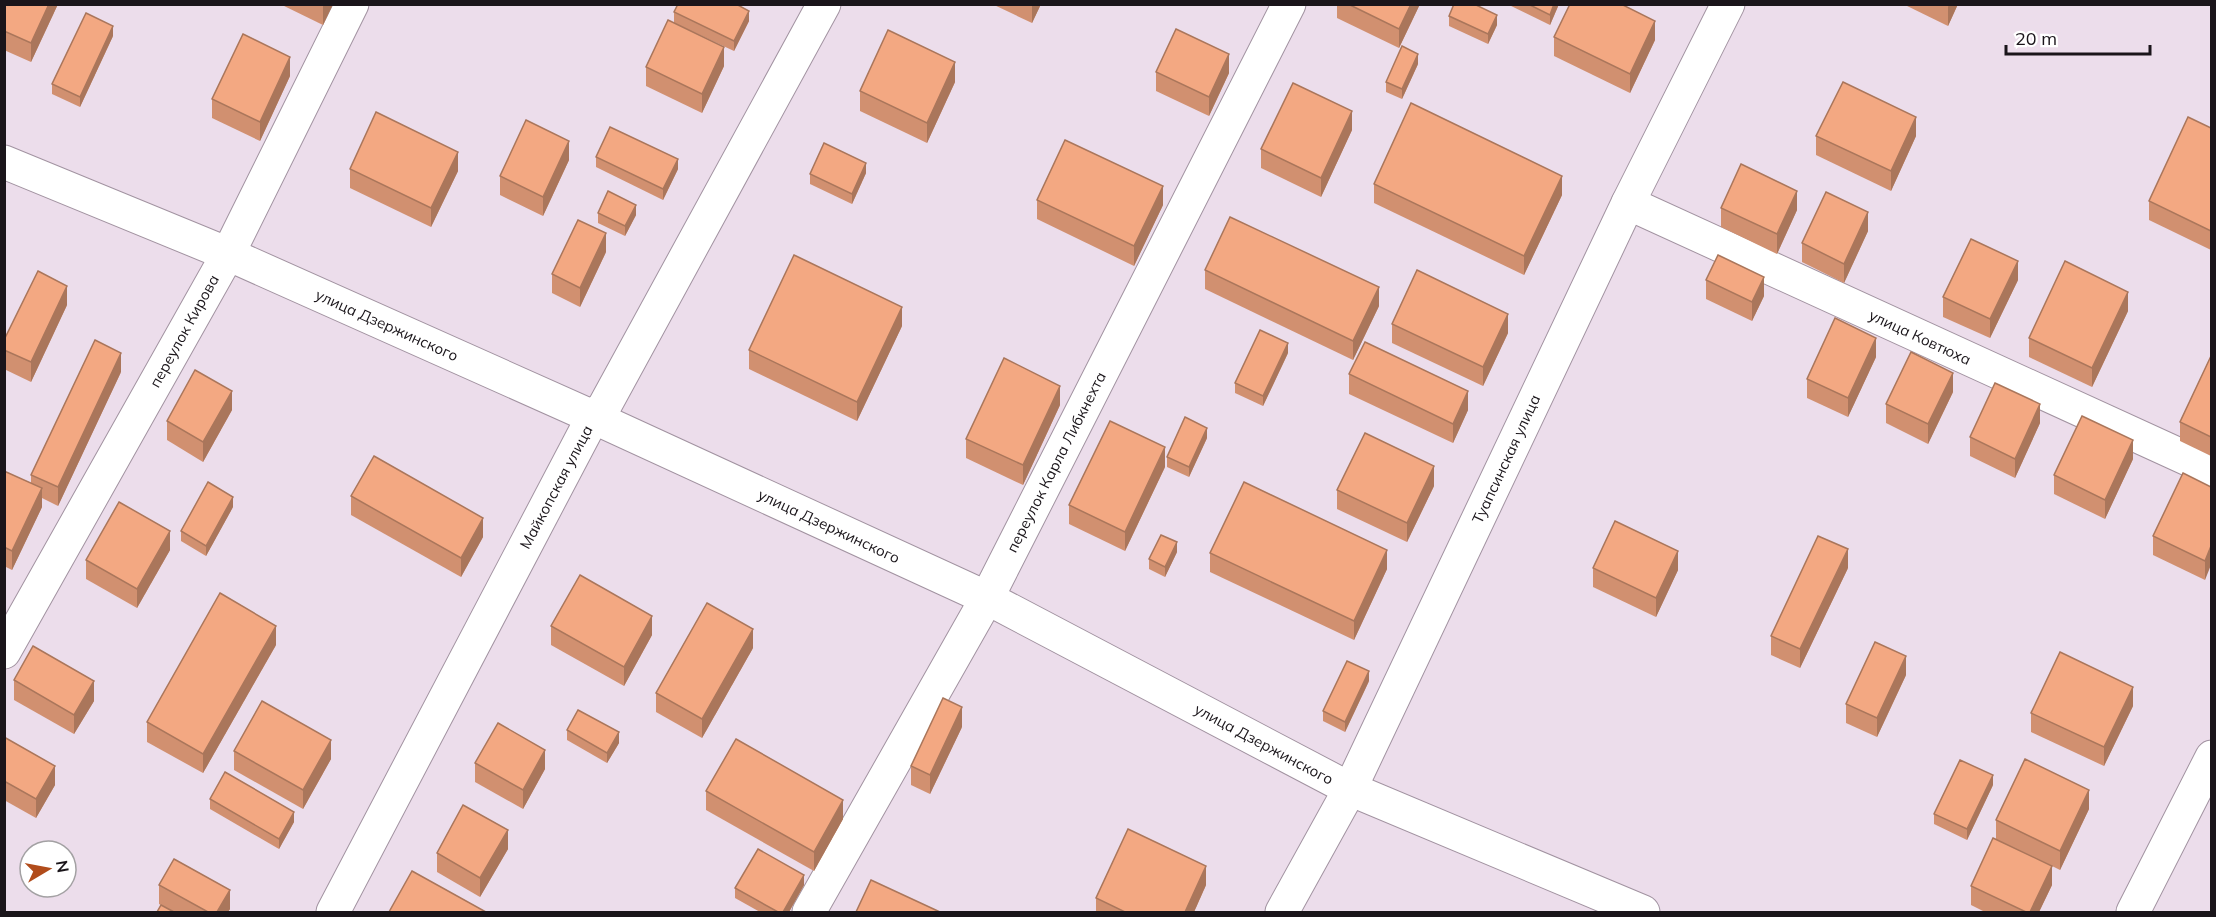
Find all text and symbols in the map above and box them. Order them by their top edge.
scale bar [2006,18,2150,56]
text: 20 m [2015,27,2057,50]
street label: переулок Кирова [145,271,223,391]
street label: улица Дзержинского [313,285,461,365]
street label: улица Ковтюха [1866,305,1974,369]
street label: переулок Карла Либкнехта [1002,369,1110,555]
street label: Туапсинская улица [1468,391,1544,527]
street label: Майкопская улица [515,422,597,552]
street label: улица Дзержинского [755,485,903,567]
street label: улица Дзержинского [1191,699,1337,789]
north arrow [18,839,78,899]
text: N [52,859,74,874]

